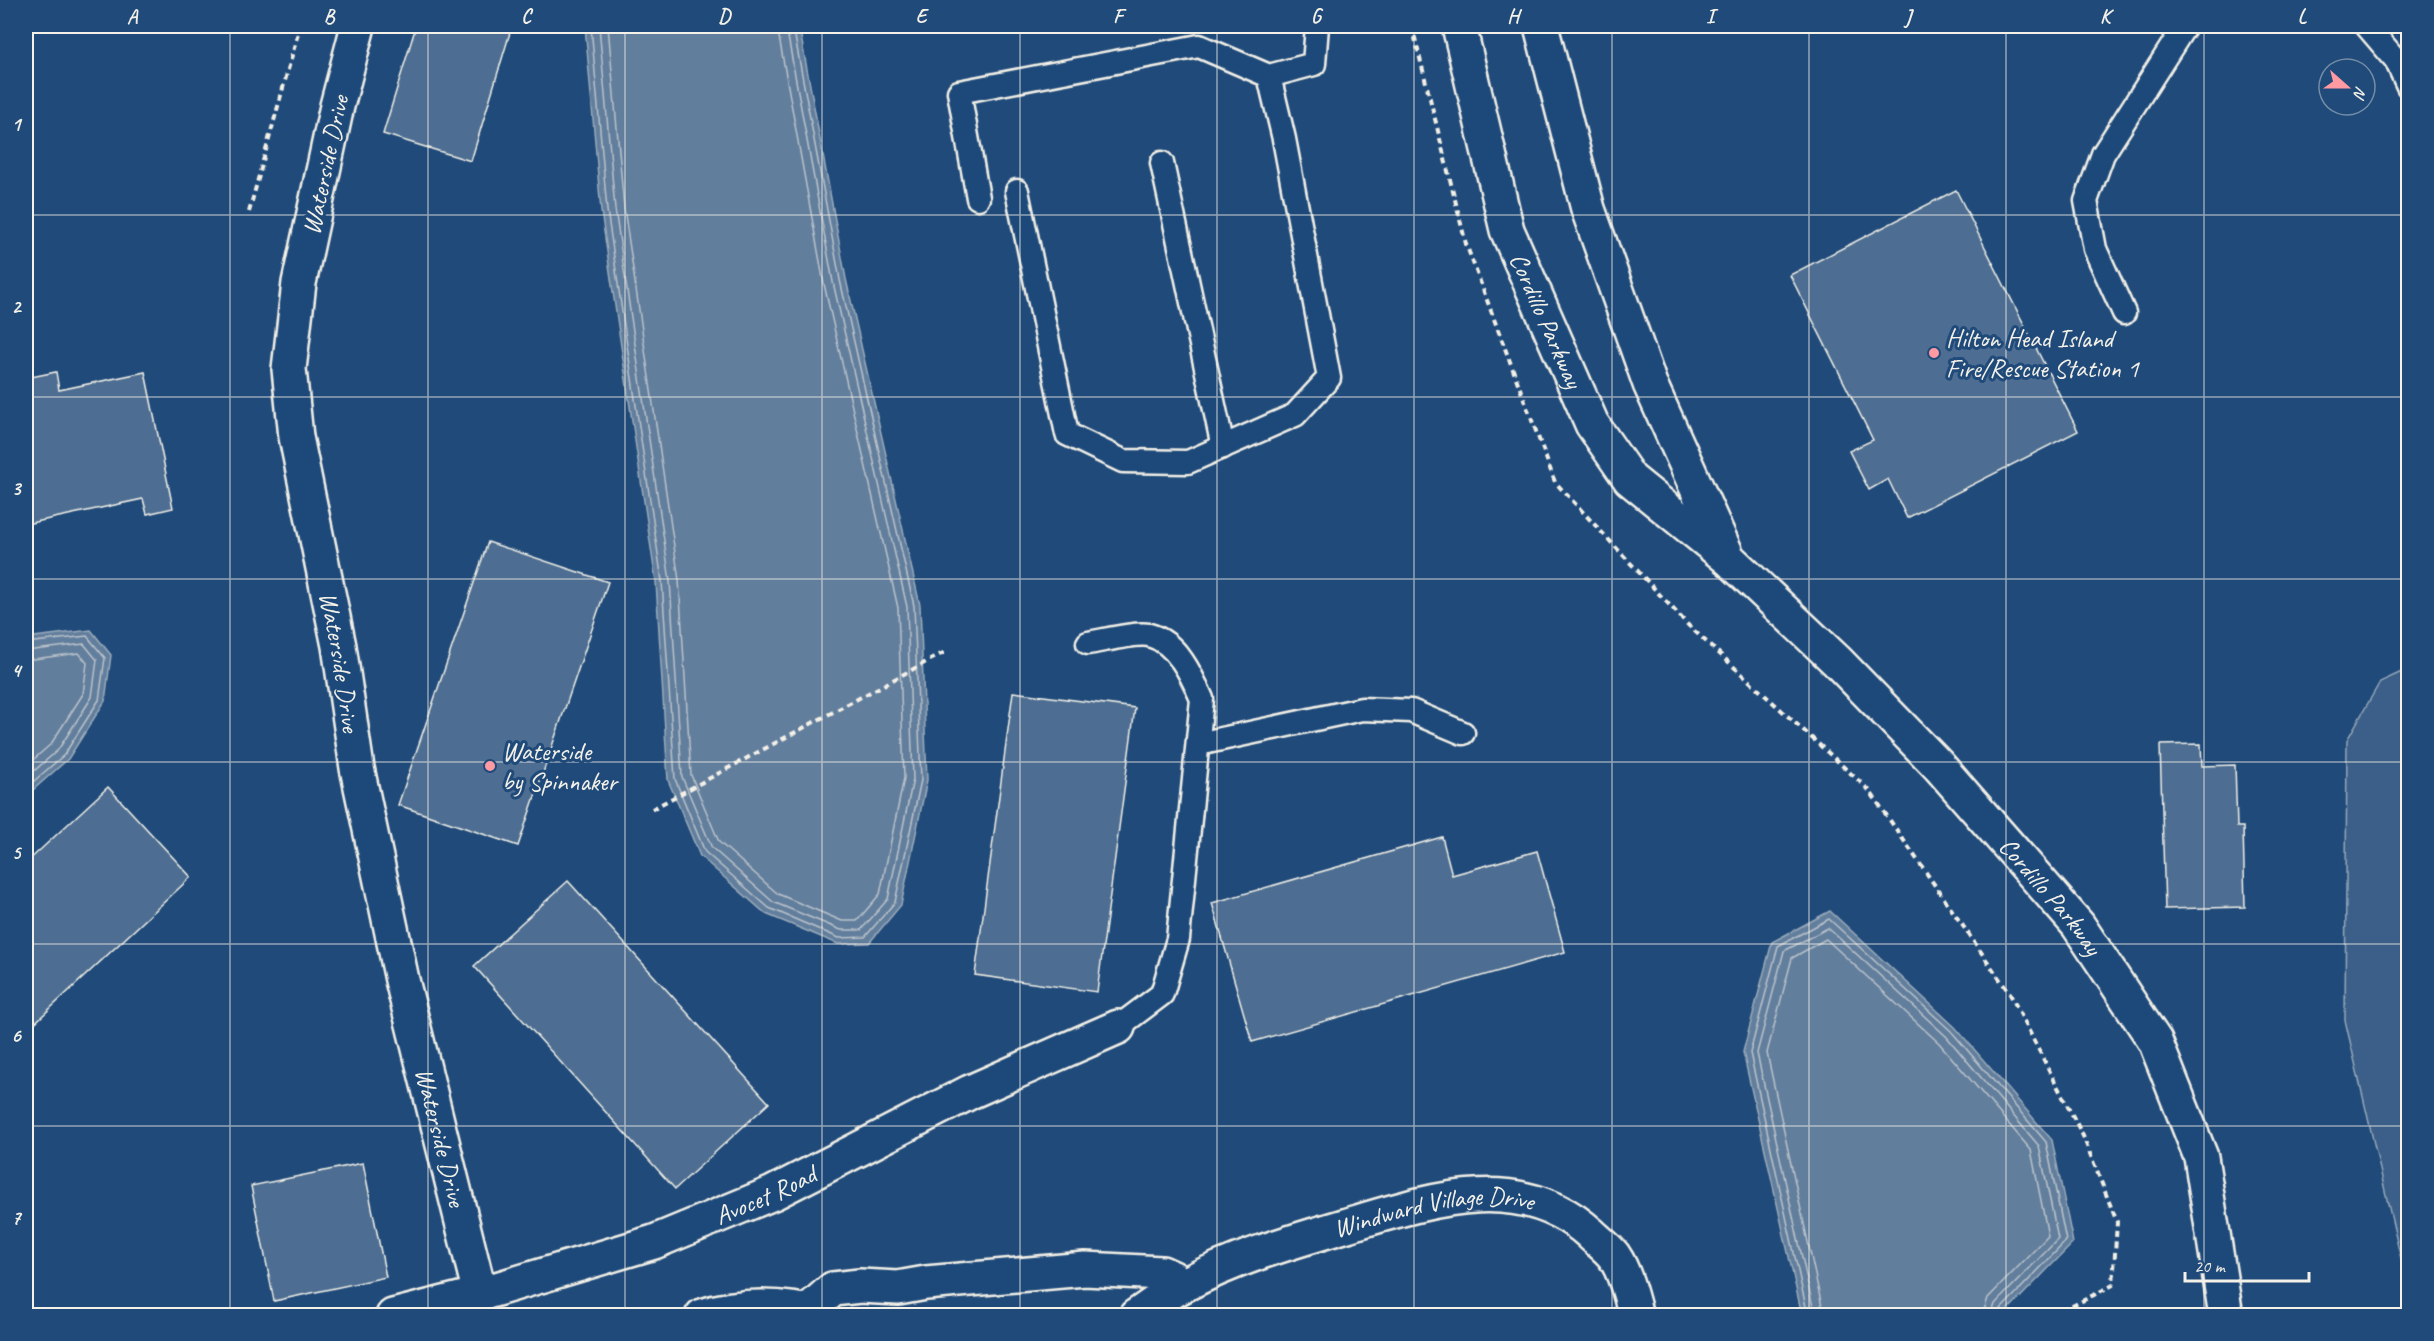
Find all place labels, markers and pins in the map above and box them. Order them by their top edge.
place label: Hilton Head Island Fire/Rescue Station 1 [1946,322,2140,385]
marker: Hilton Head Island Fire/Rescue Station 1 [1927,346,1941,360]
place label: Waterside by Spinnaker [502,735,620,798]
marker: Waterside by Spinnaker [483,759,497,773]

